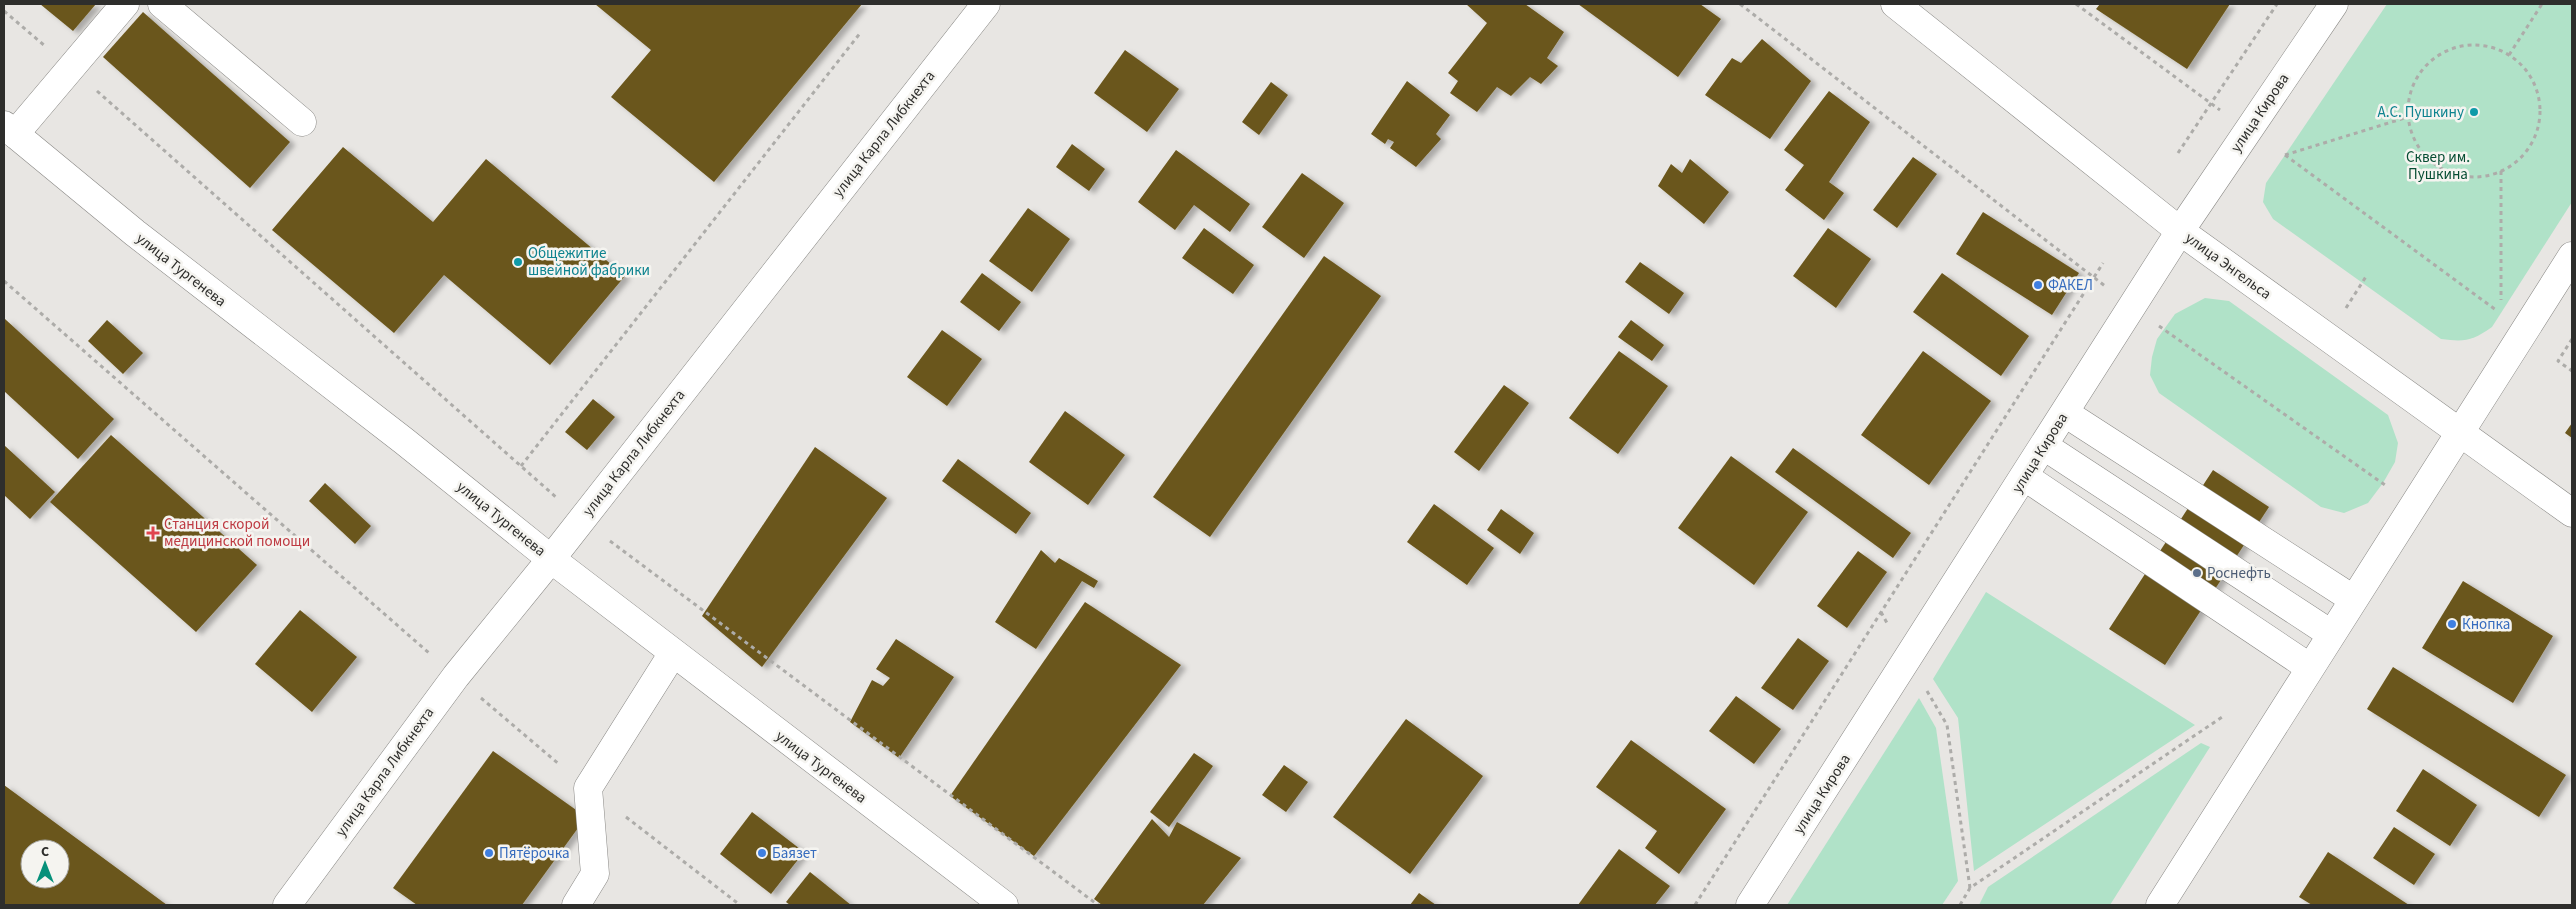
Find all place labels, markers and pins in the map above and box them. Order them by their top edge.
place label: А.С. Пушкину [2378,102,2464,123]
marker: А.С. Пушкину [2468,106,2480,118]
place label: Общежитие швейной фабрики [528,243,650,281]
marker: Общежитие швейной фабрики [512,256,524,268]
place label: ФАКЕЛ [2048,275,2093,296]
marker: ФАКЕЛ [2032,279,2044,291]
place label: Станция скорой медицинской помощи [164,514,310,552]
marker: Станция скорой медицинской помощи [146,526,160,540]
place label: Роснефть [2207,563,2271,584]
marker: Роснефть [2191,567,2203,579]
place label: Кнопка [2462,614,2510,635]
marker: Кнопка [2446,618,2458,630]
place label: Пятёрочка [499,843,570,864]
place label: Баязет [772,843,817,864]
marker: Пятёрочка [483,847,495,859]
marker: Баязет [756,847,768,859]

